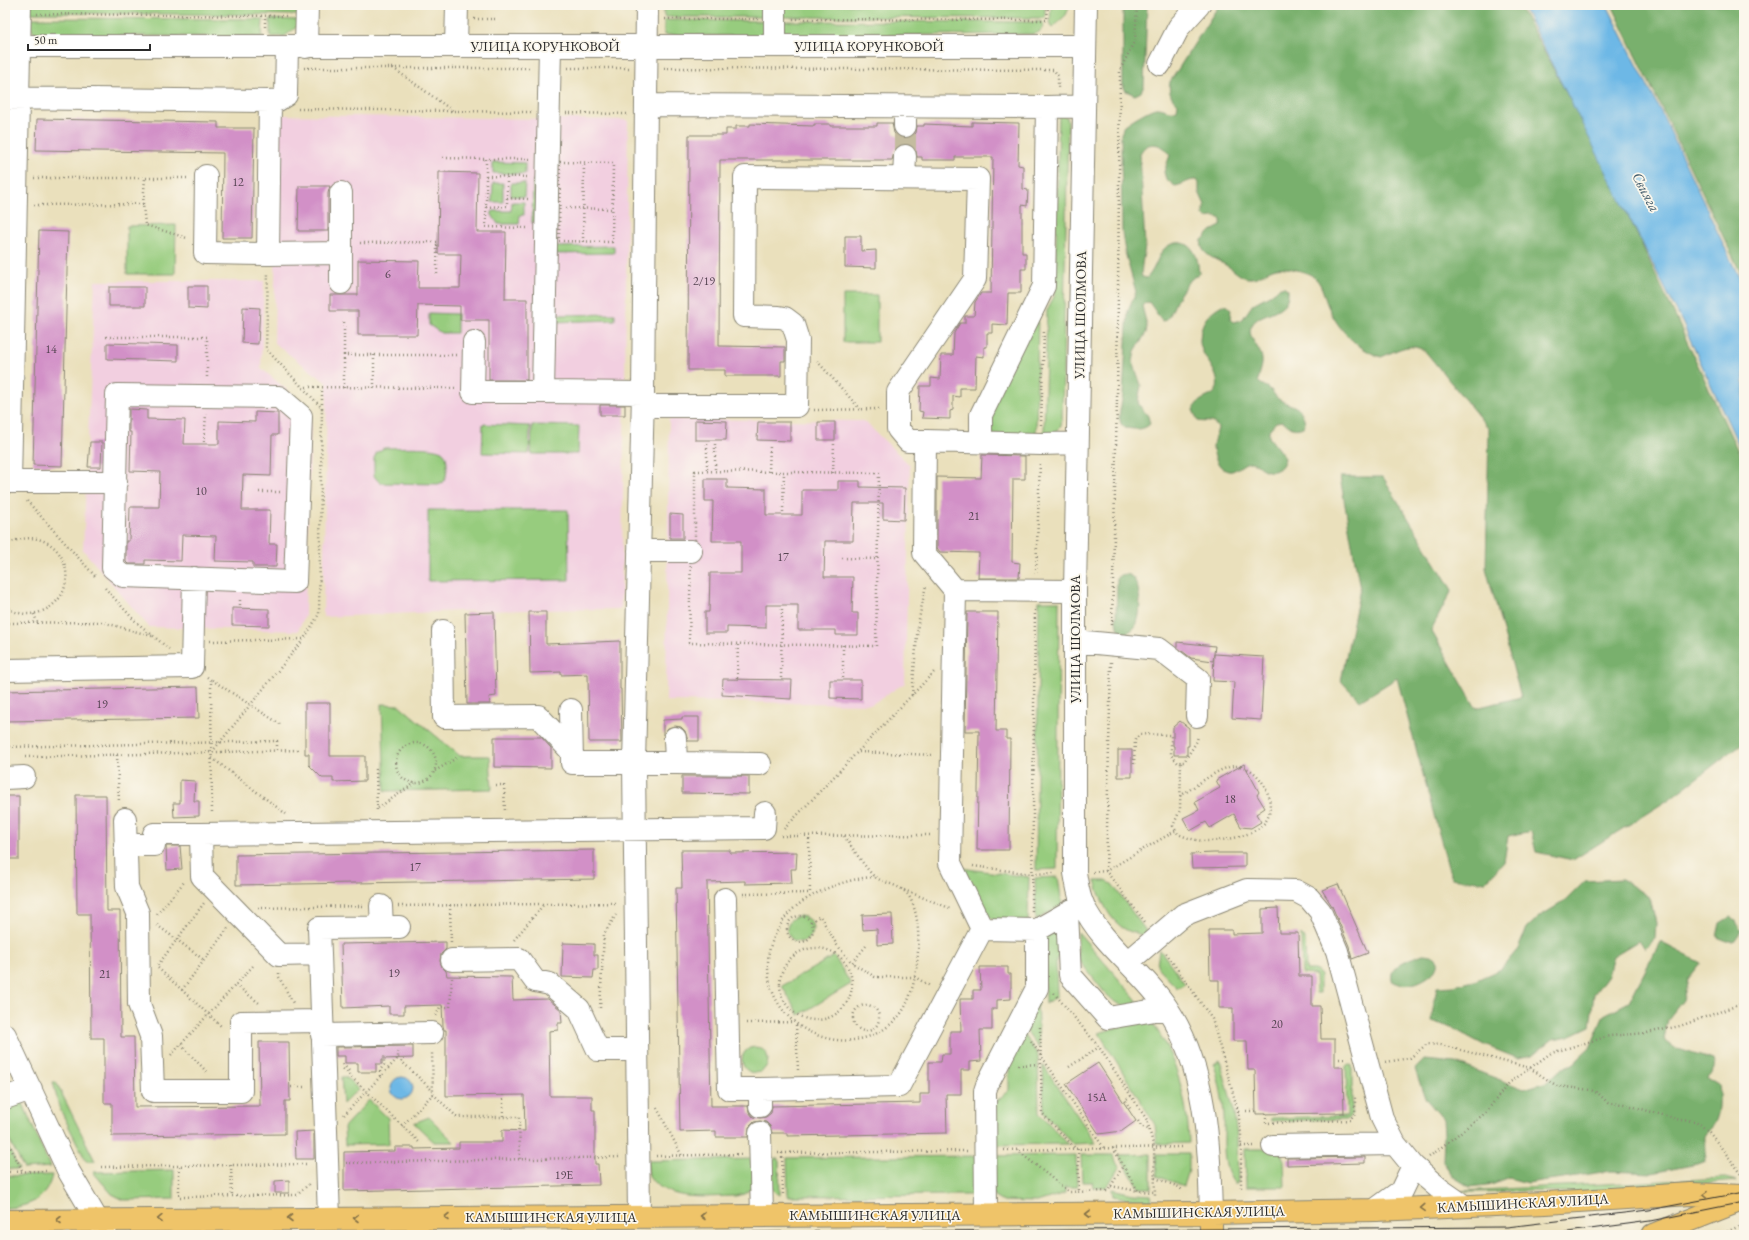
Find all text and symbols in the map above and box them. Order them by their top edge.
scale bar [28,26,150,52]
text: 50 m [34,32,58,48]
street label: УЛИЦА КОРУНКОВОЙ [469,37,620,55]
street label: УЛИЦА КОРУНКОВОЙ [793,37,944,55]
water label: Свияга [1628,169,1665,215]
house number: 12 [232,174,244,190]
street label: УЛИЦА ШОЛМОВА [1070,250,1090,380]
house number: 6 [385,266,391,282]
house number: 2/19 [693,273,715,289]
house number: 14 [45,341,57,357]
house number: 10 [195,483,207,499]
house number: 21 [968,508,980,524]
house number: 17 [777,549,789,565]
street label: УЛИЦА ШОЛМОВА [1066,574,1084,704]
house number: 19 [96,696,108,712]
house number: 18 [1224,791,1236,807]
house number: 17 [409,859,421,875]
house number: 19 [388,965,400,981]
house number: 21 [99,966,111,982]
house number: 20 [1271,1016,1283,1032]
house number: 15А [1087,1089,1108,1105]
house number: 19Е [555,1167,573,1183]
street label: КАМЫШИНСКАЯ УЛИЦА [1437,1190,1609,1216]
one-way arrow [1702,1191,1708,1199]
street label: КАМЫШИНСКАЯ УЛИЦА [1113,1201,1285,1222]
one-way arrow [1420,1203,1426,1212]
street label: КАМЫШИНСКАЯ УЛИЦА [789,1206,961,1224]
street label: КАМЫШИНСКАЯ УЛИЦА [465,1208,637,1226]
one-way arrow [1085,1209,1091,1218]
one-way arrow [700,1212,706,1220]
one-way arrow [444,1213,450,1221]
one-way arrow [287,1214,293,1222]
one-way arrow [353,1214,359,1222]
one-way arrow [157,1215,163,1223]
one-way arrow [56,1216,62,1224]

